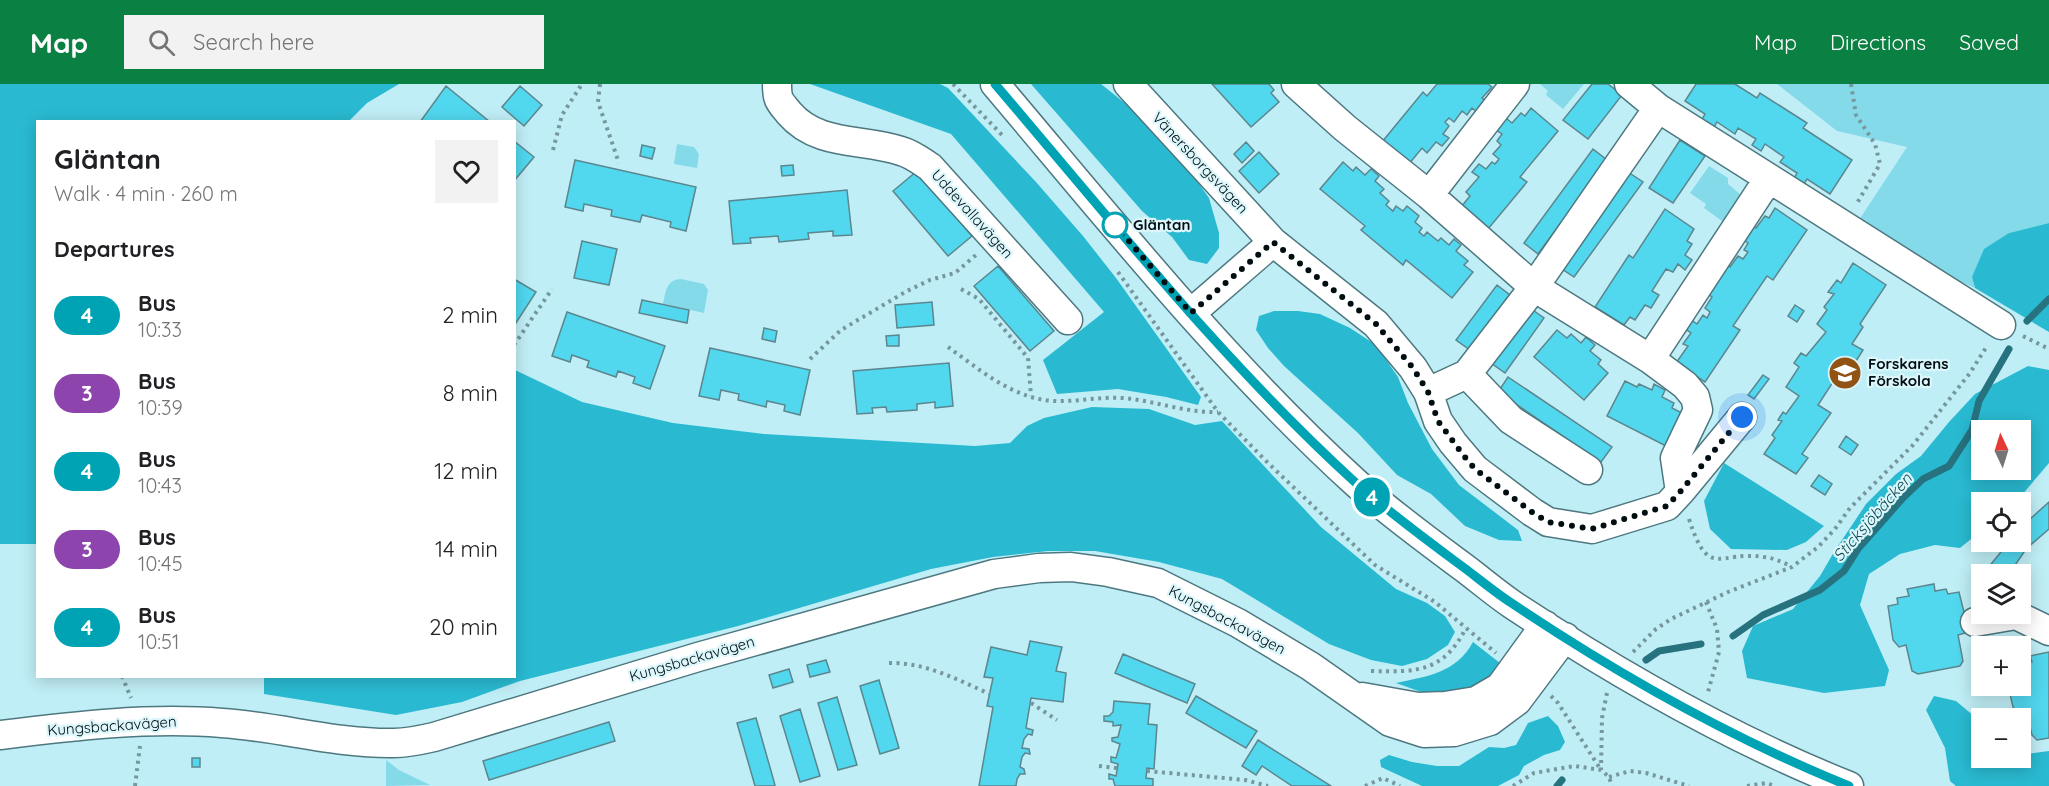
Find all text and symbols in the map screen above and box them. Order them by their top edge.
search box [124,15,544,69]
text: Map [30,25,88,60]
icon: search [145,26,178,59]
text: Search here [193,28,315,56]
text: Map [1754,29,1797,55]
text: Directions [1830,29,1926,55]
text: Saved [1959,29,2019,55]
street label: Vänersborgsvägen [1148,108,1252,217]
button: heart [435,140,498,203]
text: Gläntan [54,141,161,176]
street label: Uddevallavägen [927,165,1017,262]
text: Walk · 4 min · 260 m [54,181,238,206]
marker: Gläntan [1102,212,1128,238]
place label: Gläntan [1133,215,1190,234]
text: Departures [54,235,175,263]
text: Bus [138,289,176,317]
text: 2 min [442,301,498,329]
text: 4 [81,302,93,328]
text: 10:33 [138,317,182,342]
place label: Forskarens Förskola [1868,354,1948,390]
school or university icon: Forskarens Förskola [1827,355,1863,391]
text: Bus [138,367,176,395]
text: 8 min [443,379,498,407]
text: 3 [81,380,93,406]
text: 10:39 [138,395,183,420]
your location [1727,402,1757,432]
north arrow [1971,420,2031,480]
map controls [1971,420,2031,768]
text: Bus [138,445,176,473]
text: 12 min [434,457,498,485]
text: 4 [81,458,93,484]
water label: Sticksjöbäcken [1828,468,1916,565]
text: 10:43 [138,473,182,498]
line badge: 4 [1352,478,1392,516]
text: 4 [1366,484,1378,510]
button: locate [1971,492,2031,552]
text: Bus [138,523,176,551]
text: 14 min [435,535,498,563]
text: 3 [81,536,93,562]
text: 10:45 [138,551,183,576]
button: layers [1971,564,2031,624]
street label: Kungsbackavägen [1166,581,1289,658]
text: Bus [138,601,176,629]
text: 20 min [429,613,498,641]
text: 4 [81,614,93,640]
text: 10:51 [138,629,179,654]
street label: Kungsbackavägen [627,632,757,685]
button: + [1971,636,2031,696]
button: − [1971,708,2031,768]
street label: Kungsbackavägen [47,712,177,739]

